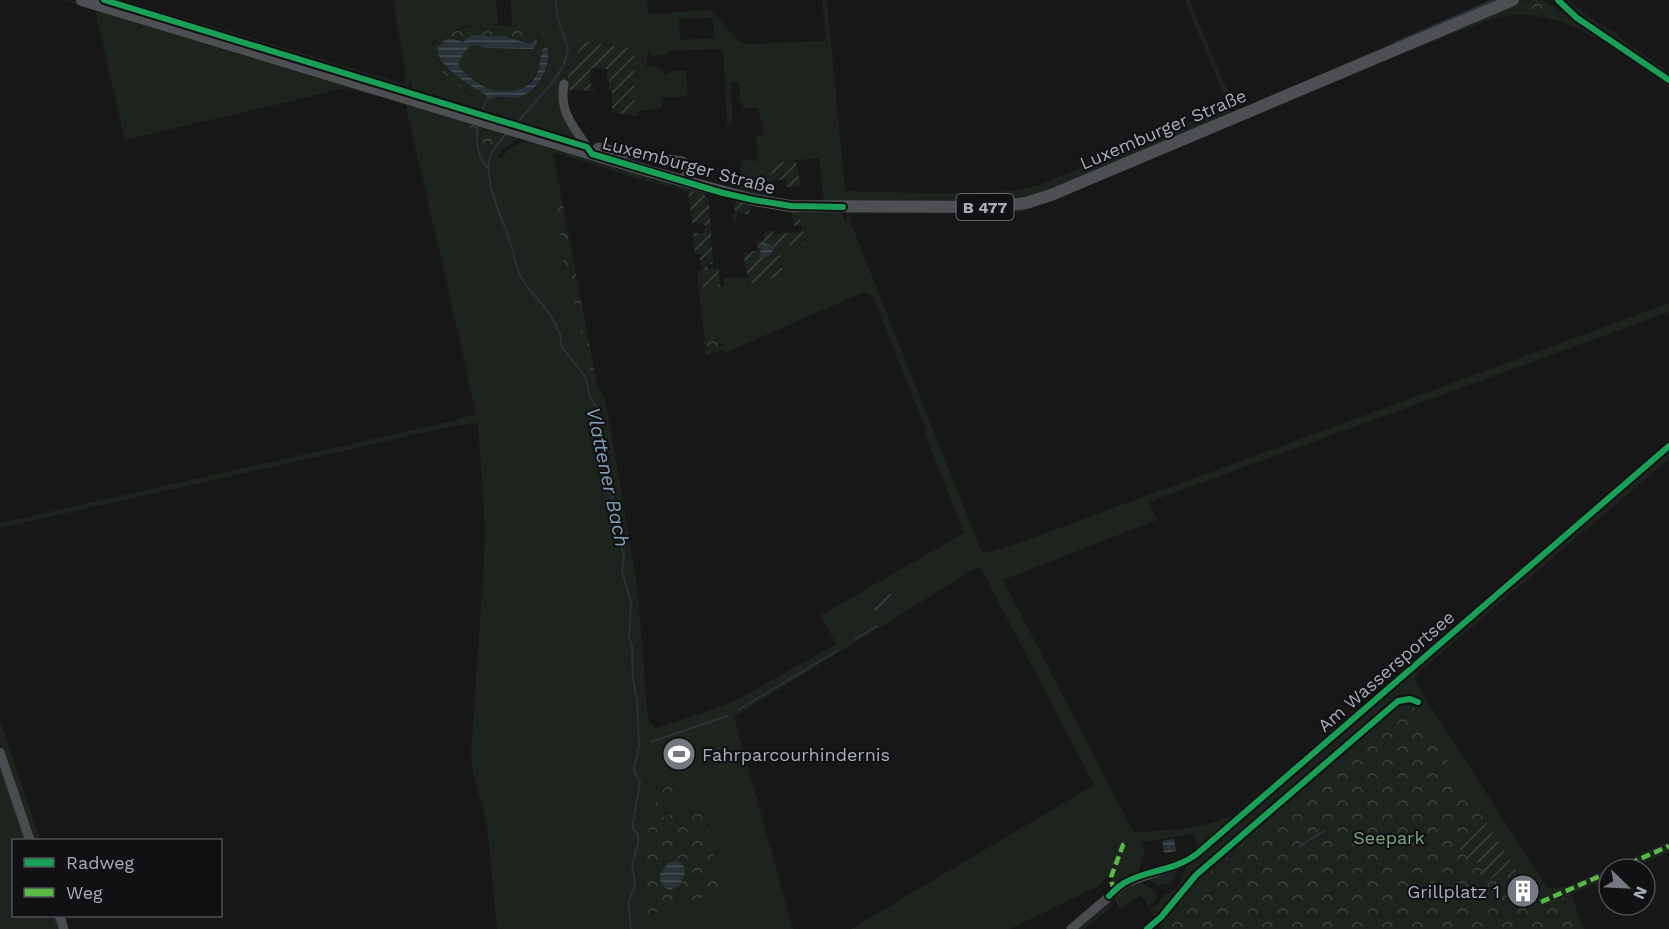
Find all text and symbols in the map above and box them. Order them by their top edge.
street label: Luxemburger Straße [1077,84,1249,174]
street label: Luxemburger Straße [600,132,778,198]
road number: B 477 [956,194,1014,220]
water label: Vlattener Bach [581,405,635,549]
street label: Am Wassersportsee [1313,606,1459,736]
sports icon: Fahrparcourhindernis [661,736,697,772]
place label: Fahrparcourhindernis [702,744,890,765]
park label: Seepark [1353,827,1425,848]
legend [12,839,222,917]
text: Radweg [66,852,135,873]
north arrow [1597,857,1657,917]
building icon: Grillplatz 1 [1505,873,1541,909]
place label: Grillplatz 1 [1407,881,1500,902]
text: Weg [66,882,103,903]
text: N [1629,884,1651,902]

